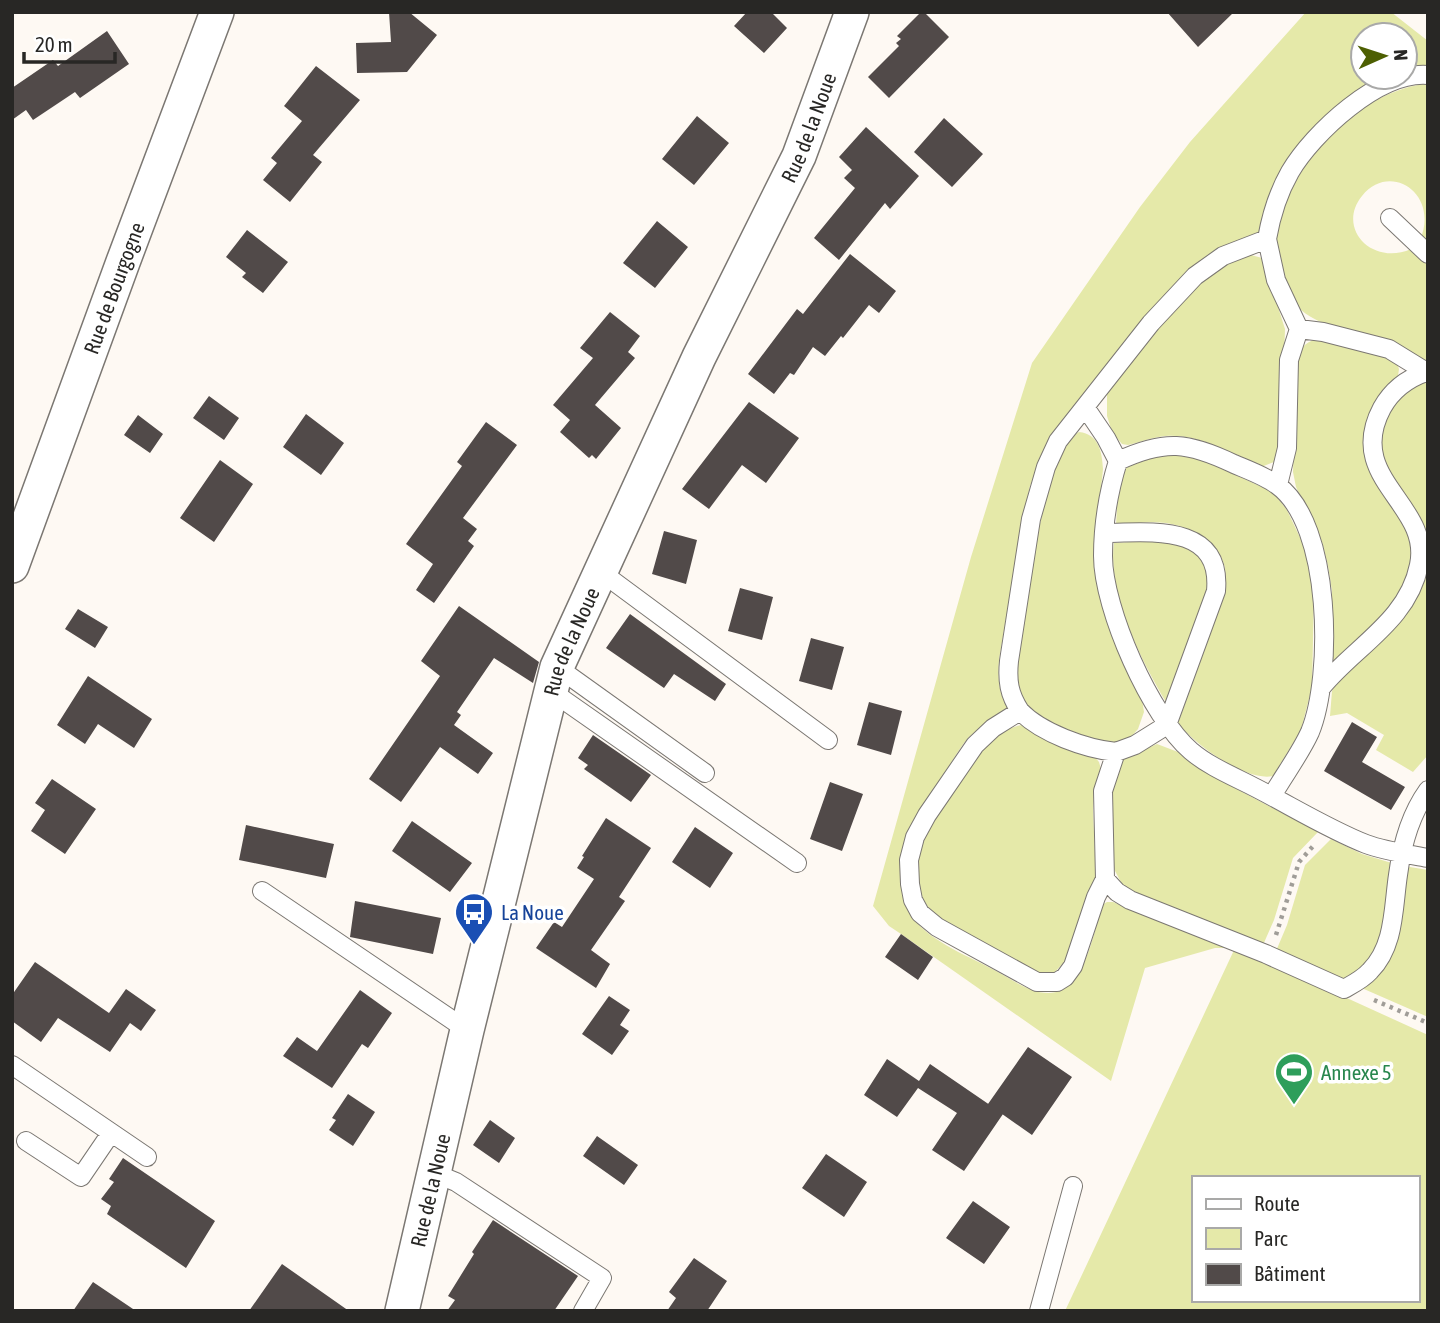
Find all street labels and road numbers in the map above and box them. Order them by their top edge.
street label: Rue de la Noue [776,69,841,186]
street label: Rue de Bourgogne [79,219,149,357]
street label: Rue de la Noue [538,583,604,698]
street label: Rue de la Noue [405,1131,455,1249]

